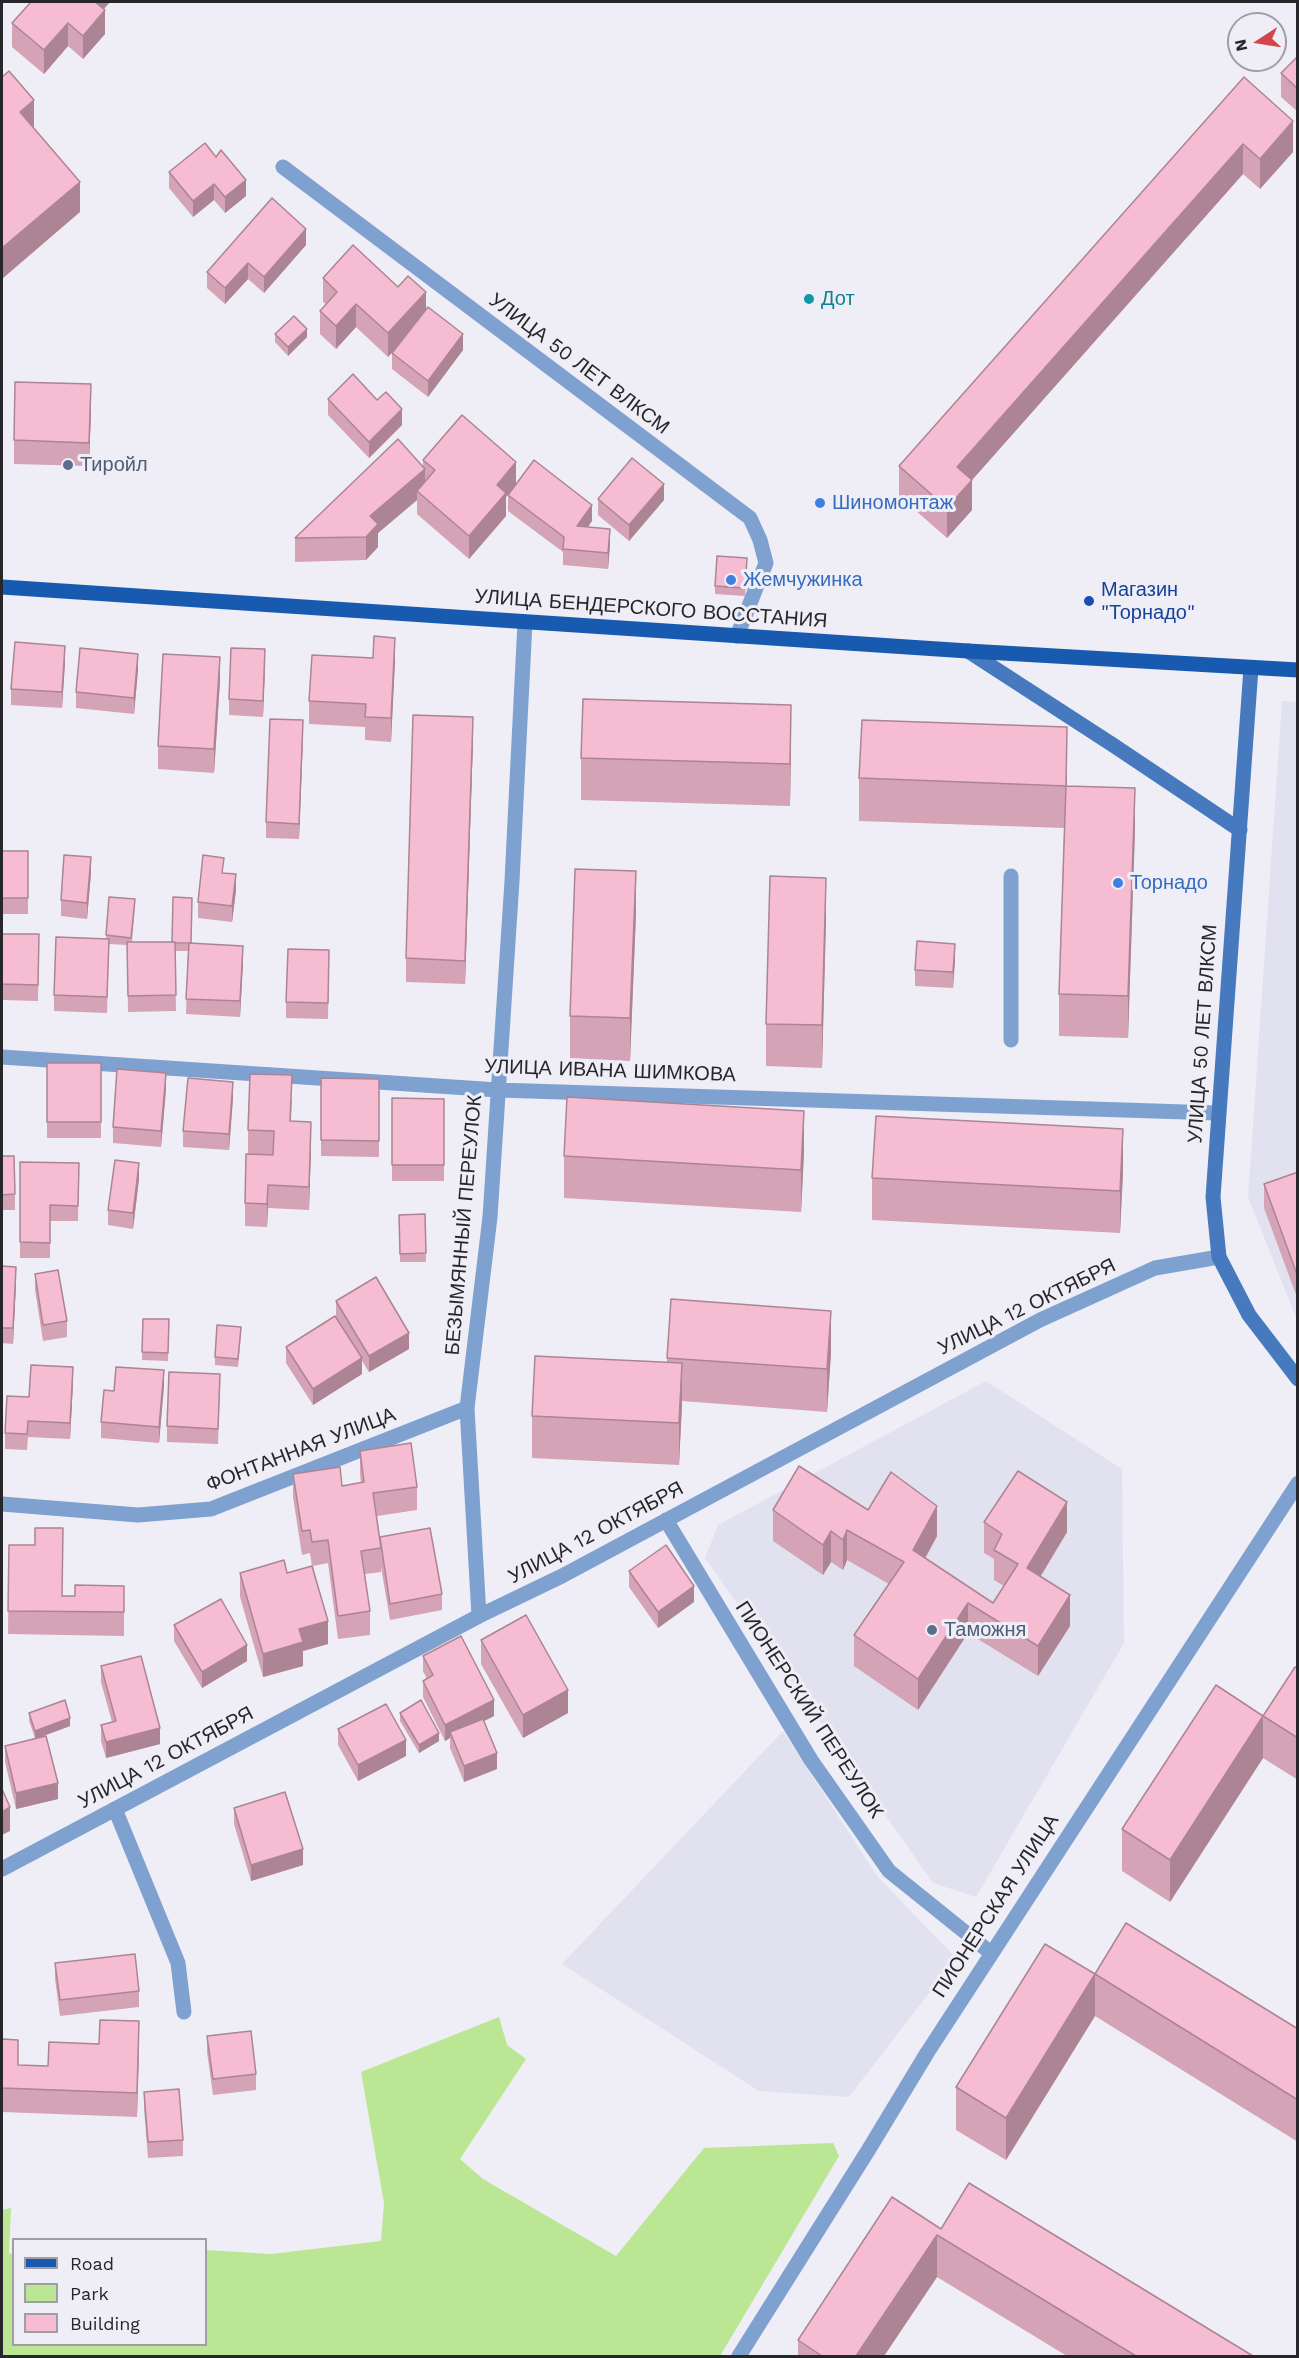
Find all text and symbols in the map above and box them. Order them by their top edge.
north arrow [1227,12,1287,72]
text: N [1230,38,1251,53]
place label: Дот [821,287,855,311]
street label: УЛИЦА 50 ЛЕТ ВЛКСМ [484,288,674,440]
marker: Дот [802,292,816,306]
place label: Тиройл [80,453,148,477]
marker: Тиройл [61,458,75,472]
place label: Шиномонтаж [832,491,953,515]
marker: Шиномонтаж [813,496,827,510]
place label: Жемчужинка [743,568,863,592]
marker: Жемчужинка [724,573,738,587]
place label: Магазин "Торнадо" [1101,578,1195,625]
street label: УЛИЦА БЕНДЕРСКОГО ВОССТАНИЯ [474,585,828,633]
marker: Магазин "Торнадо" [1082,594,1096,608]
place label: Торнадо [1130,871,1208,895]
marker: Торнадо [1111,876,1125,890]
street label: УЛИЦА 50 ЛЕТ ВЛКСМ [1183,924,1223,1144]
street label: УЛИЦА ИВАНА ШИМКОВА [484,1055,736,1087]
street label: БЕЗЫМЯННЫЙ ПЕРЕУЛОК [441,1094,487,1356]
street label: УЛИЦА 12 ОКТЯБРЯ [934,1254,1120,1360]
street label: ФОНТАННАЯ УЛИЦА [203,1403,399,1497]
street label: УЛИЦА 12 ОКТЯБРЯ [504,1477,688,1589]
street label: ПИОНЕРСКИЙ ПЕРЕУЛОК [730,1597,888,1823]
place label: Таможня [944,1618,1026,1642]
marker: Таможня [925,1623,939,1637]
street label: УЛИЦА 12 ОКТЯБРЯ [74,1702,258,1814]
street label: ПИОНЕРСКАЯ УЛИЦА [928,1810,1064,2002]
legend [12,2238,207,2346]
text: Road [70,2253,114,2274]
text: Park [70,2283,109,2304]
text: Building [70,2313,140,2334]

